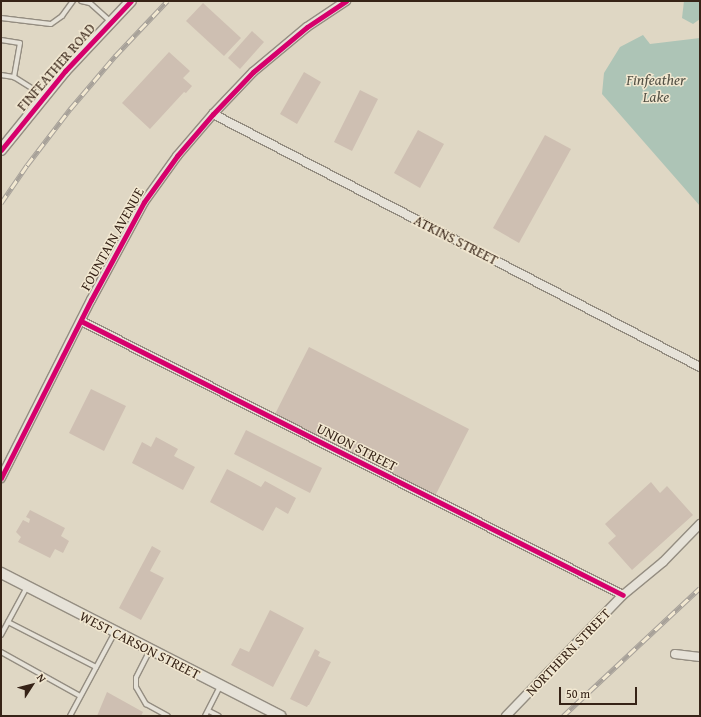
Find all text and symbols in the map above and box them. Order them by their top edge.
street label: FINFEATHER ROAD [13,20,99,114]
water label: Finfeather Lake [626,70,686,105]
street label: FOUNTAIN AVENUE [77,185,147,293]
street label: ATKINS STREET [411,212,501,268]
street label: UNION STREET [314,419,400,475]
street label: NORTHERN STREET [522,605,614,699]
street label: WEST CARSON STREET [77,607,203,683]
north arrow [12,665,52,705]
text: N [33,670,50,686]
scale bar [561,679,639,705]
text: 50 m [566,685,590,702]

